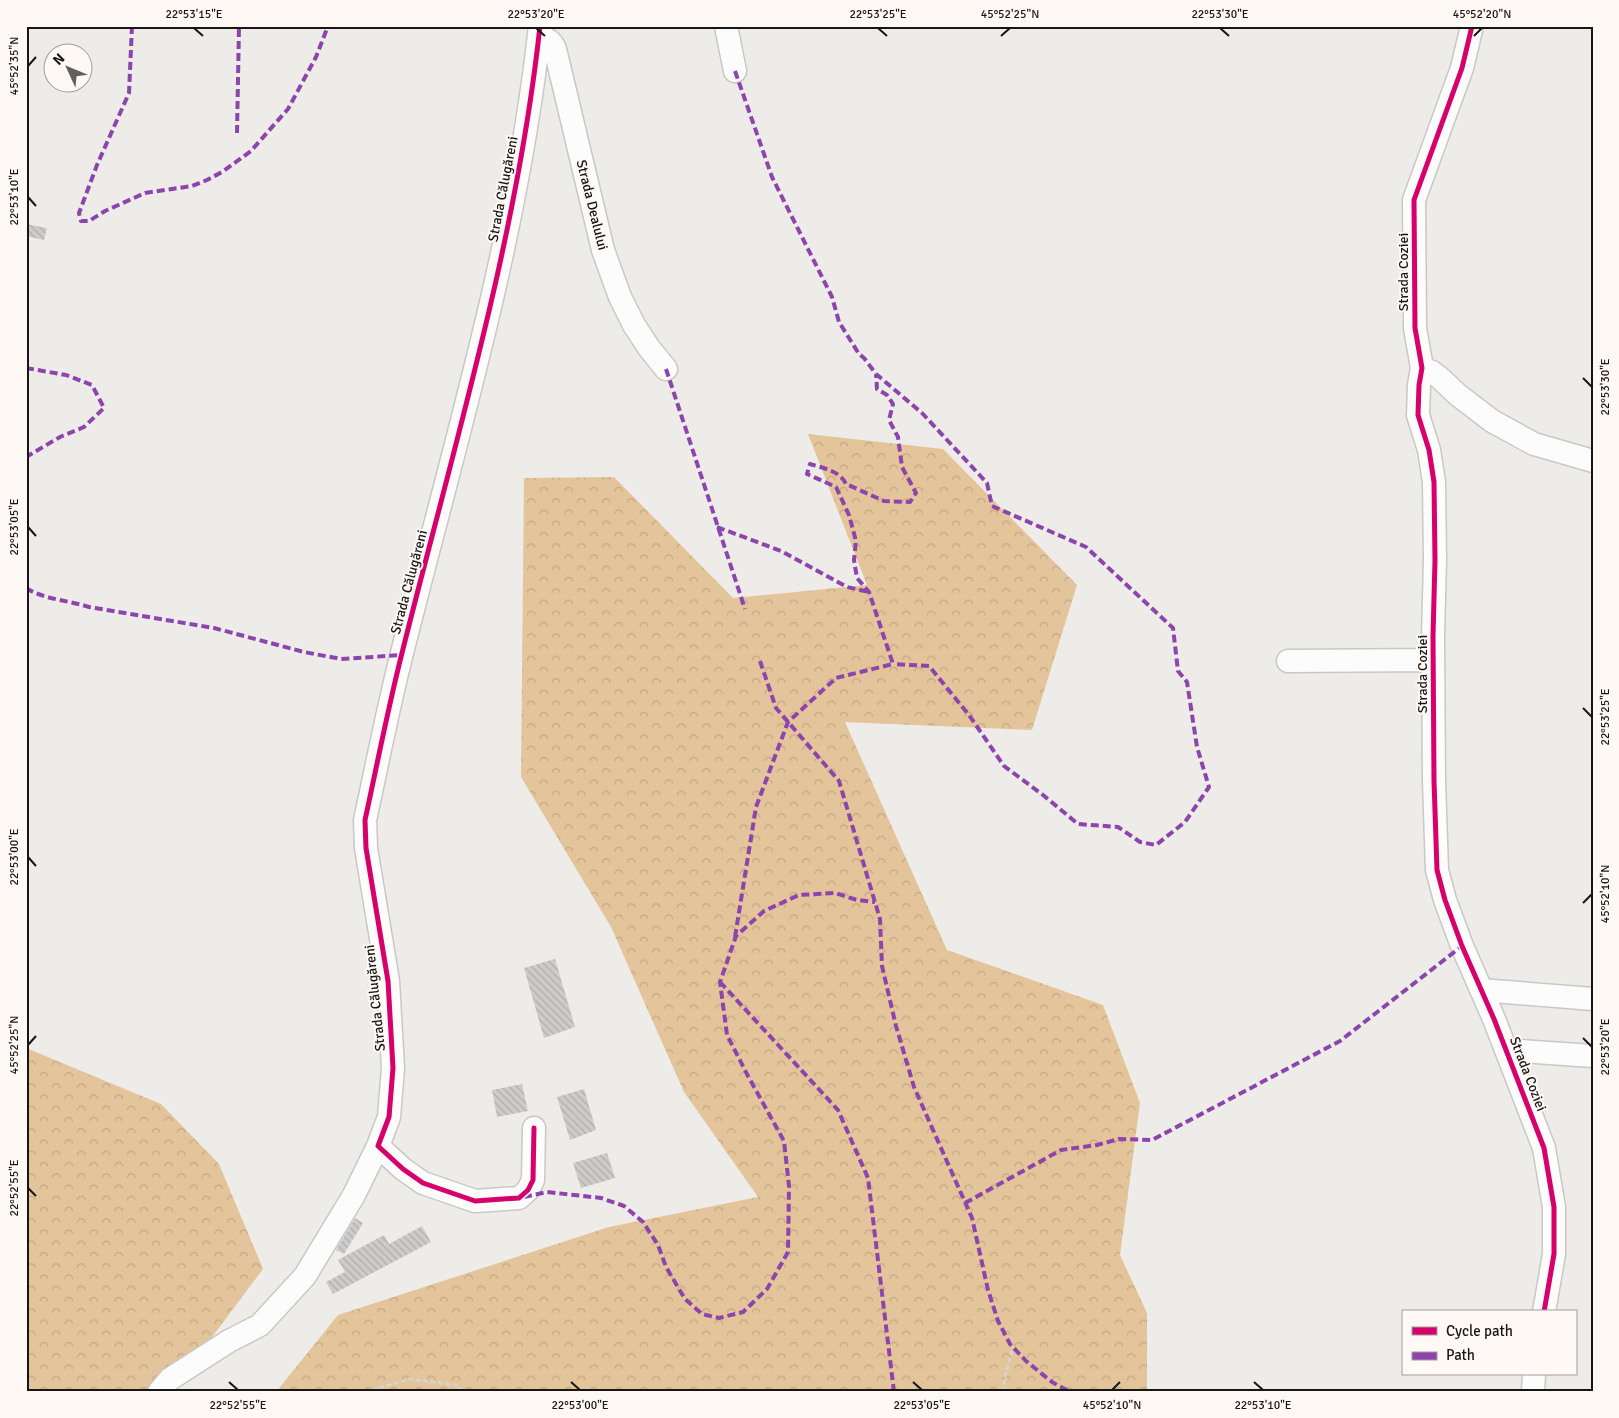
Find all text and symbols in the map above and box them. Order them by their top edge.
text: 22°53'15"E [165,7,223,22]
text: 22°53'20"E [507,7,565,22]
text: 22°53'25"E [849,7,907,22]
text: 45°52'25"N [981,7,1039,22]
text: 22°53'30"E [1191,7,1249,22]
text: 45°52'20"N [1453,7,1511,22]
text: 45°52'35"N [7,37,22,95]
north arrow [42,42,92,92]
text: N [50,50,69,69]
street label: Strada Călugăreni [484,135,522,243]
street label: Strada Dealului [573,158,611,252]
text: 22°53'10"E [7,168,22,226]
street label: Strada Coziei [1395,233,1412,311]
text: 22°53'30"E [1598,358,1613,416]
text: 22°53'05"E [7,498,22,556]
street label: Strada Călugăreni [387,528,431,636]
street label: Strada Coziei [1414,635,1431,713]
text: 22°53'25"E [1598,688,1613,746]
text: 22°53'00"E [7,828,22,886]
text: 45°52'10"N [1598,865,1613,923]
street label: Strada Călugăreni [361,944,389,1052]
text: 45°52'25"N [7,1016,22,1074]
text: 22°53'20"E [1598,1018,1613,1076]
street label: Strada Coziei [1506,1034,1550,1114]
text: 22°52'55"E [7,1159,22,1217]
legend [1402,1310,1576,1376]
text: Cycle path [1446,1322,1513,1340]
text: Path [1446,1346,1475,1364]
text: 22°52'55"E [209,1398,267,1413]
text: 22°53'00"E [551,1398,609,1413]
text: 22°53'05"E [893,1398,951,1413]
text: 45°52'10"N [1083,1398,1141,1413]
text: 22°53'10"E [1234,1398,1292,1413]

